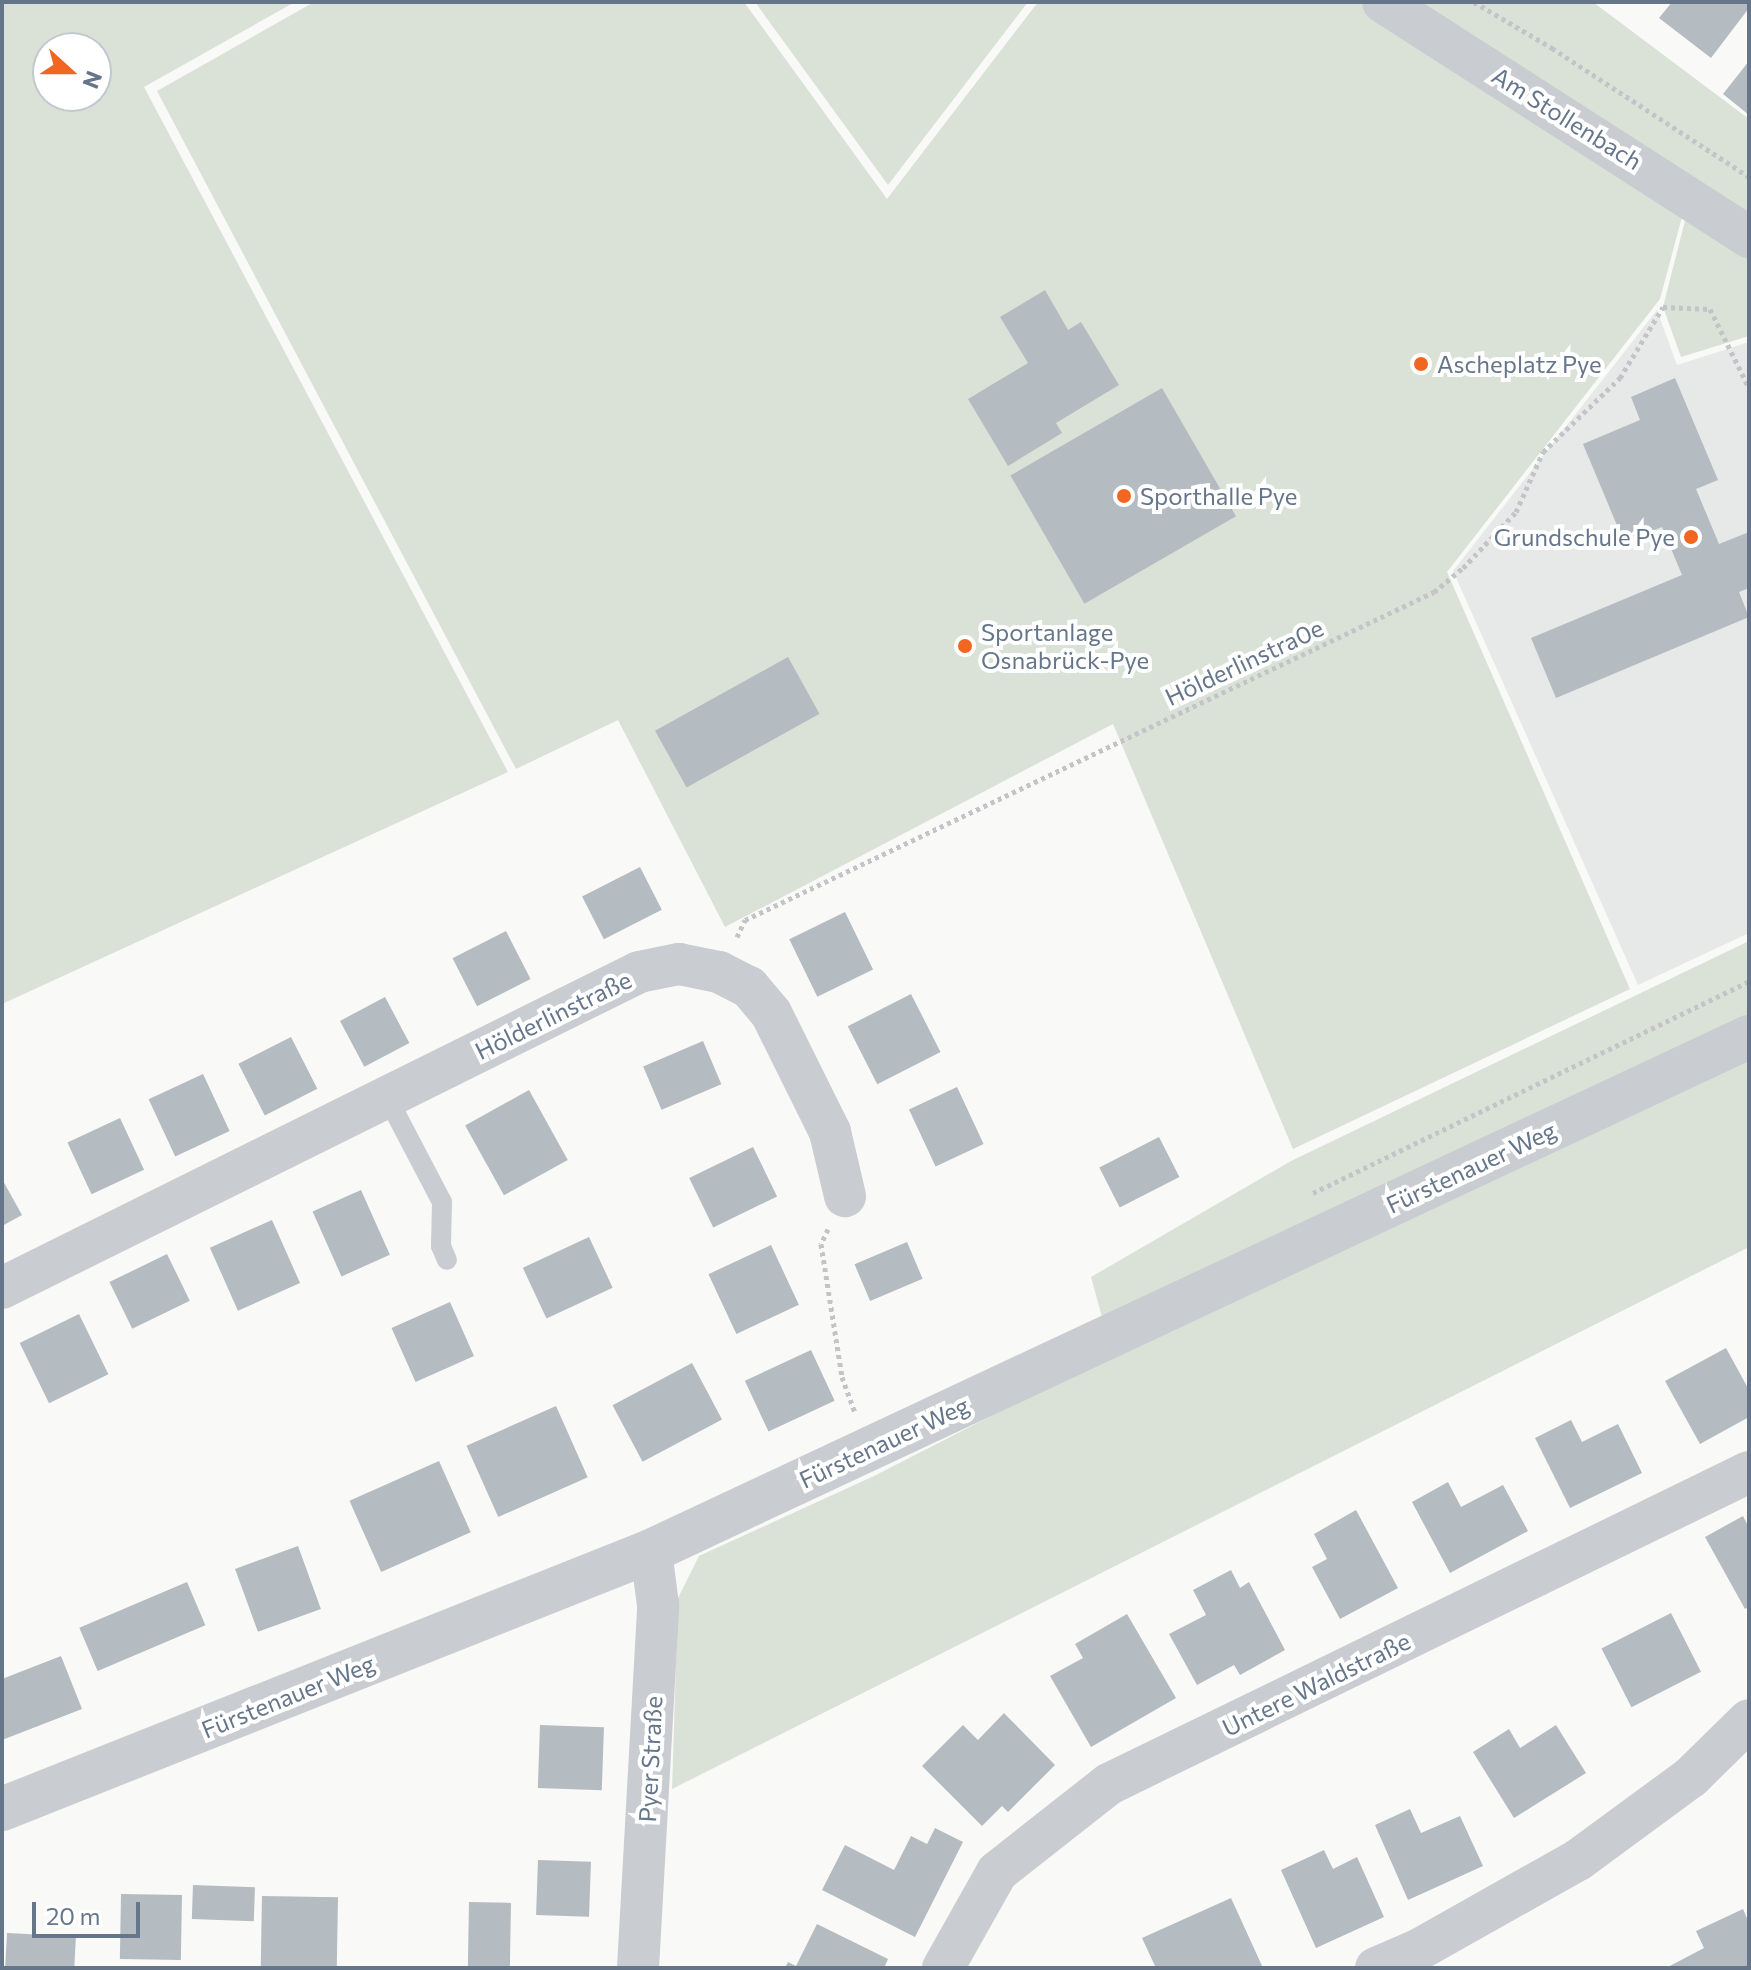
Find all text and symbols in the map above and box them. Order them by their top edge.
north arrow [32,32,112,112]
street label: Am Stollenbach [1487,61,1647,175]
text: N [77,68,109,93]
place label: Ascheplatz Pye [1437,350,1602,378]
marker: Ascheplatz Pye [1412,355,1430,373]
place label: Sporthalle Pye [1140,482,1298,510]
marker: Sporthalle Pye [1115,487,1133,505]
place label: Grundschule Pye [1494,523,1675,551]
marker: Grundschule Pye [1682,528,1700,546]
street label: Hölderlinstra0e [1160,613,1328,711]
place label: Sportanlage Osnabrück-Pye [981,618,1149,674]
marker: Sportanlage Osnabrück-Pye [956,637,974,655]
street label: Hölderlinstraße [470,965,636,1065]
street label: Fürstenauer Weg [1381,1115,1561,1219]
street label: Fürstenauer Weg [794,1390,974,1494]
street label: Untere Waldstraße [1217,1626,1415,1742]
street label: Fürstenauer Weg [197,1648,379,1744]
street label: Pyer Straße [632,1695,668,1823]
scale bar [36,1886,144,1936]
text: 20 m [46,1901,100,1930]

